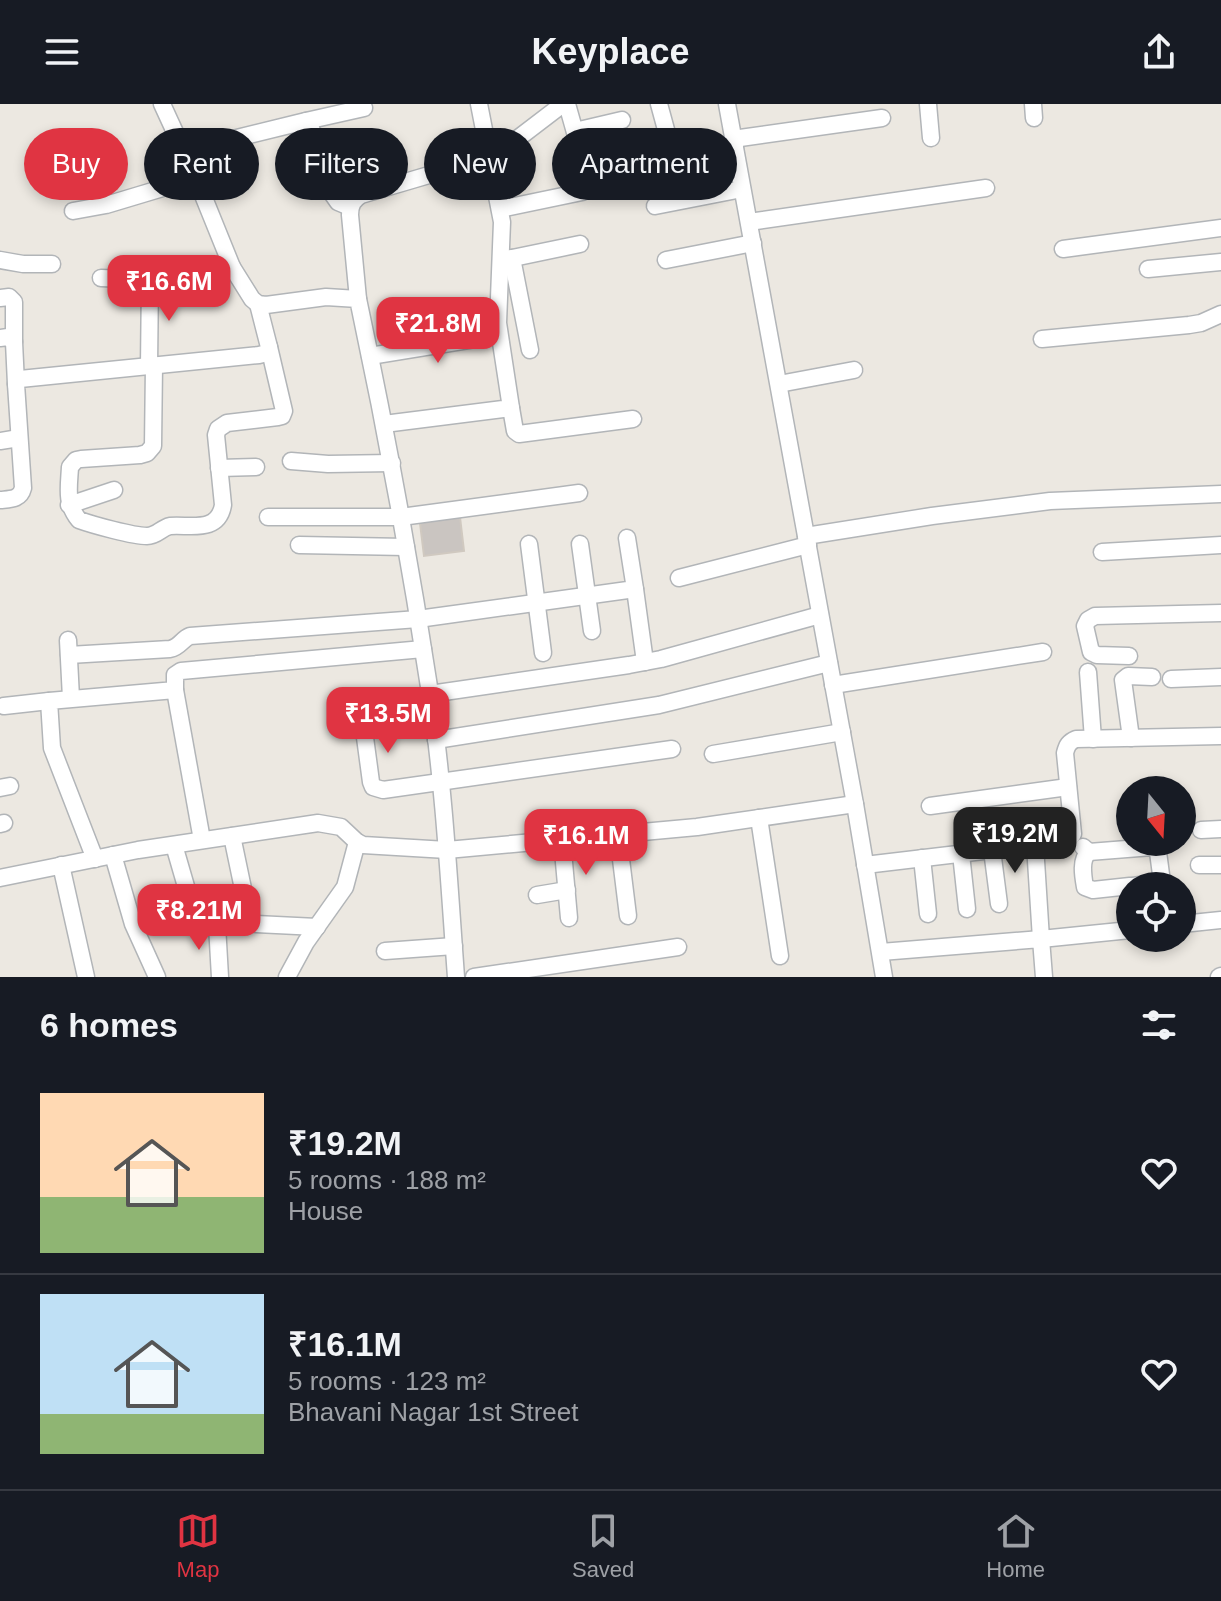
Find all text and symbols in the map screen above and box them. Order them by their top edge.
icon: menu [40,30,84,74]
icon: share [1137,30,1181,74]
text: Keyplace [531,31,690,72]
chip: Buy [24,128,128,200]
chip: Rent [144,128,259,200]
chip: Filters [275,128,408,200]
chip: New [424,128,536,200]
chip: Apartment [552,128,737,200]
pin: ₹16.6M [104,255,234,323]
text: ₹16.6M [125,266,213,296]
pin: ₹21.8M [373,297,503,365]
text: ₹21.8M [394,308,482,338]
pin: ₹13.5M [323,687,453,755]
text: ₹13.5M [344,698,432,728]
north arrow [1116,776,1196,856]
map controls [1116,776,1196,952]
pin: ₹19.2M [950,807,1080,875]
pin: ₹16.1M [521,809,651,877]
text: ₹19.2M [971,818,1059,848]
text: ₹16.1M [542,820,630,850]
button: locate [1116,872,1196,952]
pin: ₹8.21M [134,884,264,952]
text: ₹8.21M [155,895,243,925]
icon: filters [1137,1003,1181,1047]
text: 6 homes [40,1006,178,1044]
text: ₹19.2M [288,1124,402,1162]
icon: home [104,1125,200,1221]
icon: heart [1137,1151,1181,1195]
text: 5 rooms · 188 m² [288,1165,486,1195]
text: House [288,1196,363,1226]
text: ₹16.1M [288,1325,402,1363]
icon: home [104,1326,200,1422]
icon: heart [1137,1352,1181,1396]
text: 5 rooms · 123 m² [288,1366,486,1396]
text: Bhavani Nagar 1st Street [288,1397,579,1427]
tab: Map [176,1509,220,1583]
tab: Saved [572,1509,634,1583]
tab: Home [986,1509,1045,1583]

